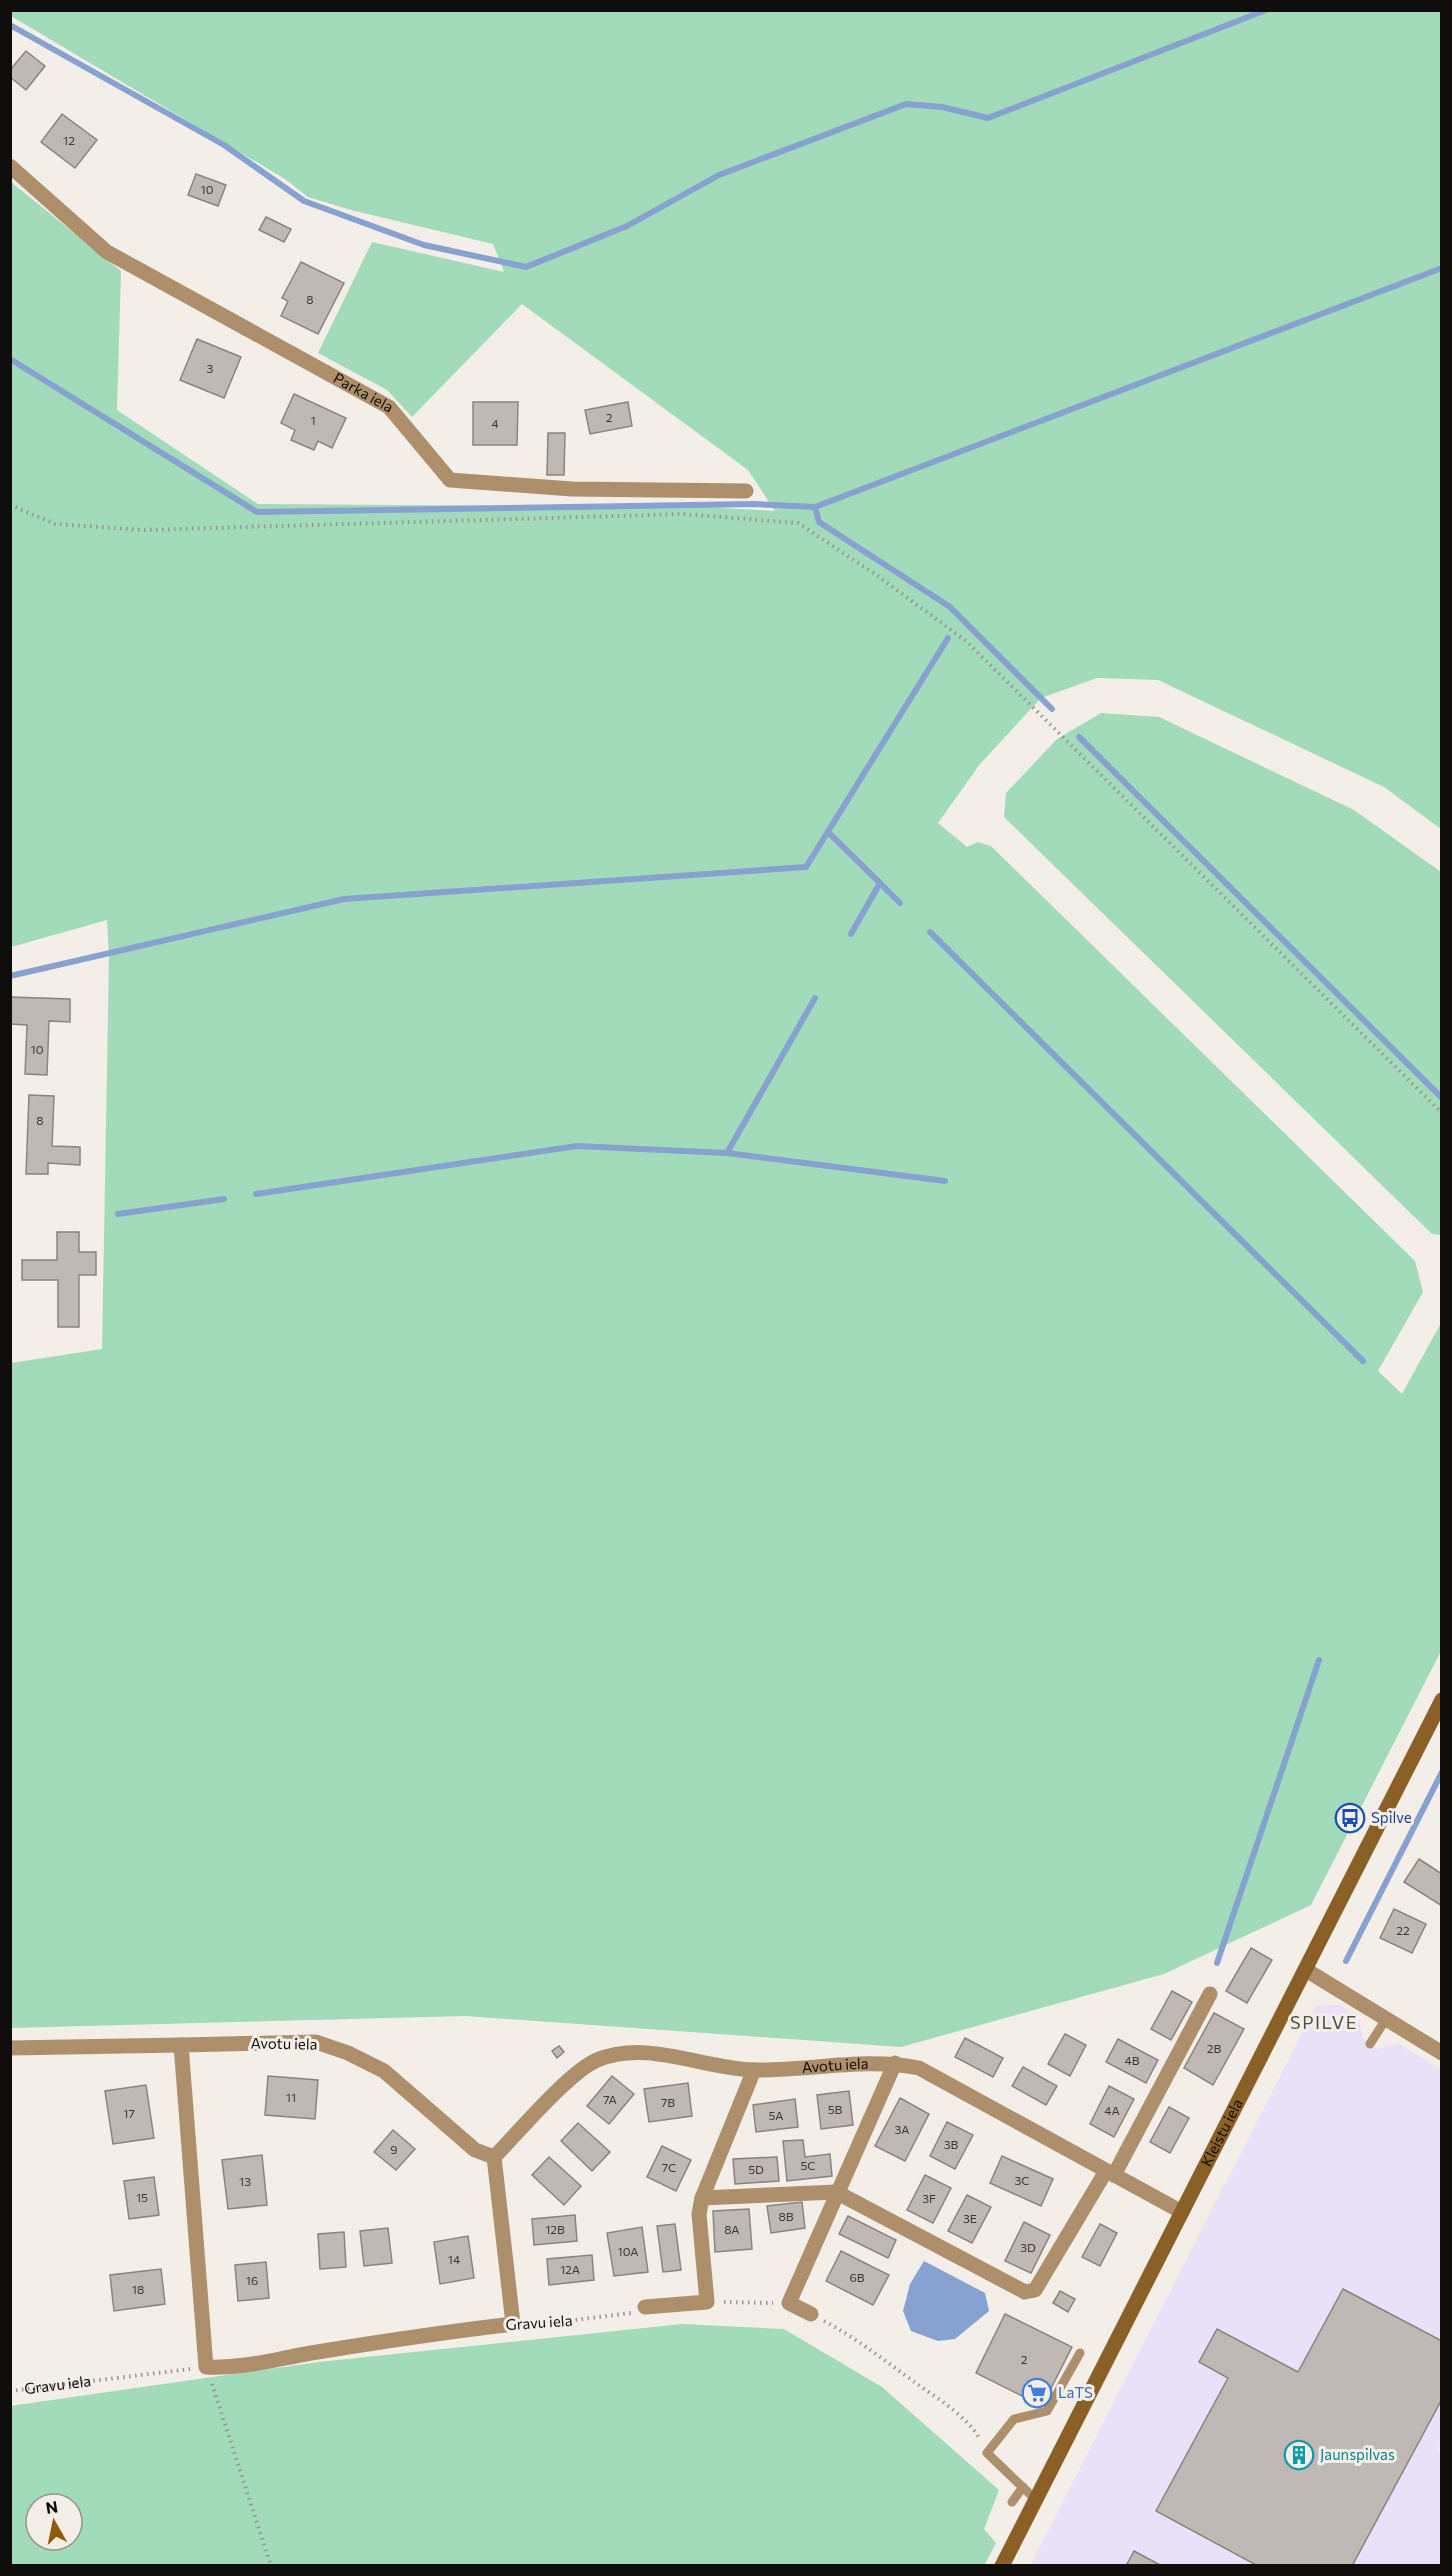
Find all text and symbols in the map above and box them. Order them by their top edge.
house number: 12 [63,133,75,147]
house number: 10 [201,182,214,196]
house number: 8 [306,292,314,306]
house number: 3 [207,361,214,375]
street label: Parka iela [331,368,397,416]
house number: 2 [606,410,613,424]
house number: 1 [310,413,316,427]
house number: 4 [491,416,499,430]
house number: 10 [31,1042,44,1056]
house number: 8 [36,1113,44,1127]
bus stop icon: Spilve [1334,1802,1366,1834]
place label: Spilve [1371,1808,1412,1826]
house number: 22 [1396,1923,1410,1937]
district label: SPILVE [1290,2011,1358,2033]
street label: Avotu iela [250,2033,318,2053]
house number: 2B [1207,2041,1221,2055]
house number: 4B [1125,2053,1140,2067]
street label: Avotu iela [801,2054,869,2076]
house number: 11 [286,2090,296,2104]
house number: 7A [603,2092,617,2106]
house number: 7B [661,2095,675,2109]
street label: Kleistu iela [1197,2095,1246,2169]
house number: 5B [828,2102,843,2116]
house number: 4A [1104,2103,1120,2117]
house number: 17 [123,2106,135,2120]
house number: 5A [769,2108,783,2122]
house number: 3A [895,2122,909,2136]
house number: 3B [944,2137,959,2151]
house number: 9 [390,2142,398,2156]
house number: 5C [800,2158,816,2172]
house number: 7C [662,2160,676,2174]
house number: 5D [748,2162,764,2176]
house number: 3C [1014,2173,1030,2187]
house number: 13 [239,2174,251,2188]
house number: 15 [136,2190,148,2204]
house number: 3F [922,2191,936,2205]
house number: 8B [778,2209,794,2223]
house number: 3E [963,2211,977,2225]
house number: 12B [545,2222,565,2236]
house number: 8A [724,2222,740,2236]
house number: 3D [1020,2240,1036,2254]
house number: 10A [618,2244,638,2258]
house number: 14 [448,2252,460,2266]
house number: 12A [560,2262,580,2276]
house number: 6B [849,2270,865,2284]
house number: 16 [246,2273,258,2287]
house number: 18 [132,2282,144,2296]
street label: Gravu iela [505,2311,573,2333]
house number: 2 [1021,2352,1028,2366]
street label: Gravu iela [23,2371,92,2397]
supermarket icon: LaTS [1021,2377,1053,2409]
place label: LaTS [1058,2383,1093,2401]
building icon: Jaunspilvas [1283,2439,1315,2471]
place label: Jaunspilvas [1320,2445,1395,2463]
north arrow [24,2492,84,2552]
text: N [44,2496,59,2517]

